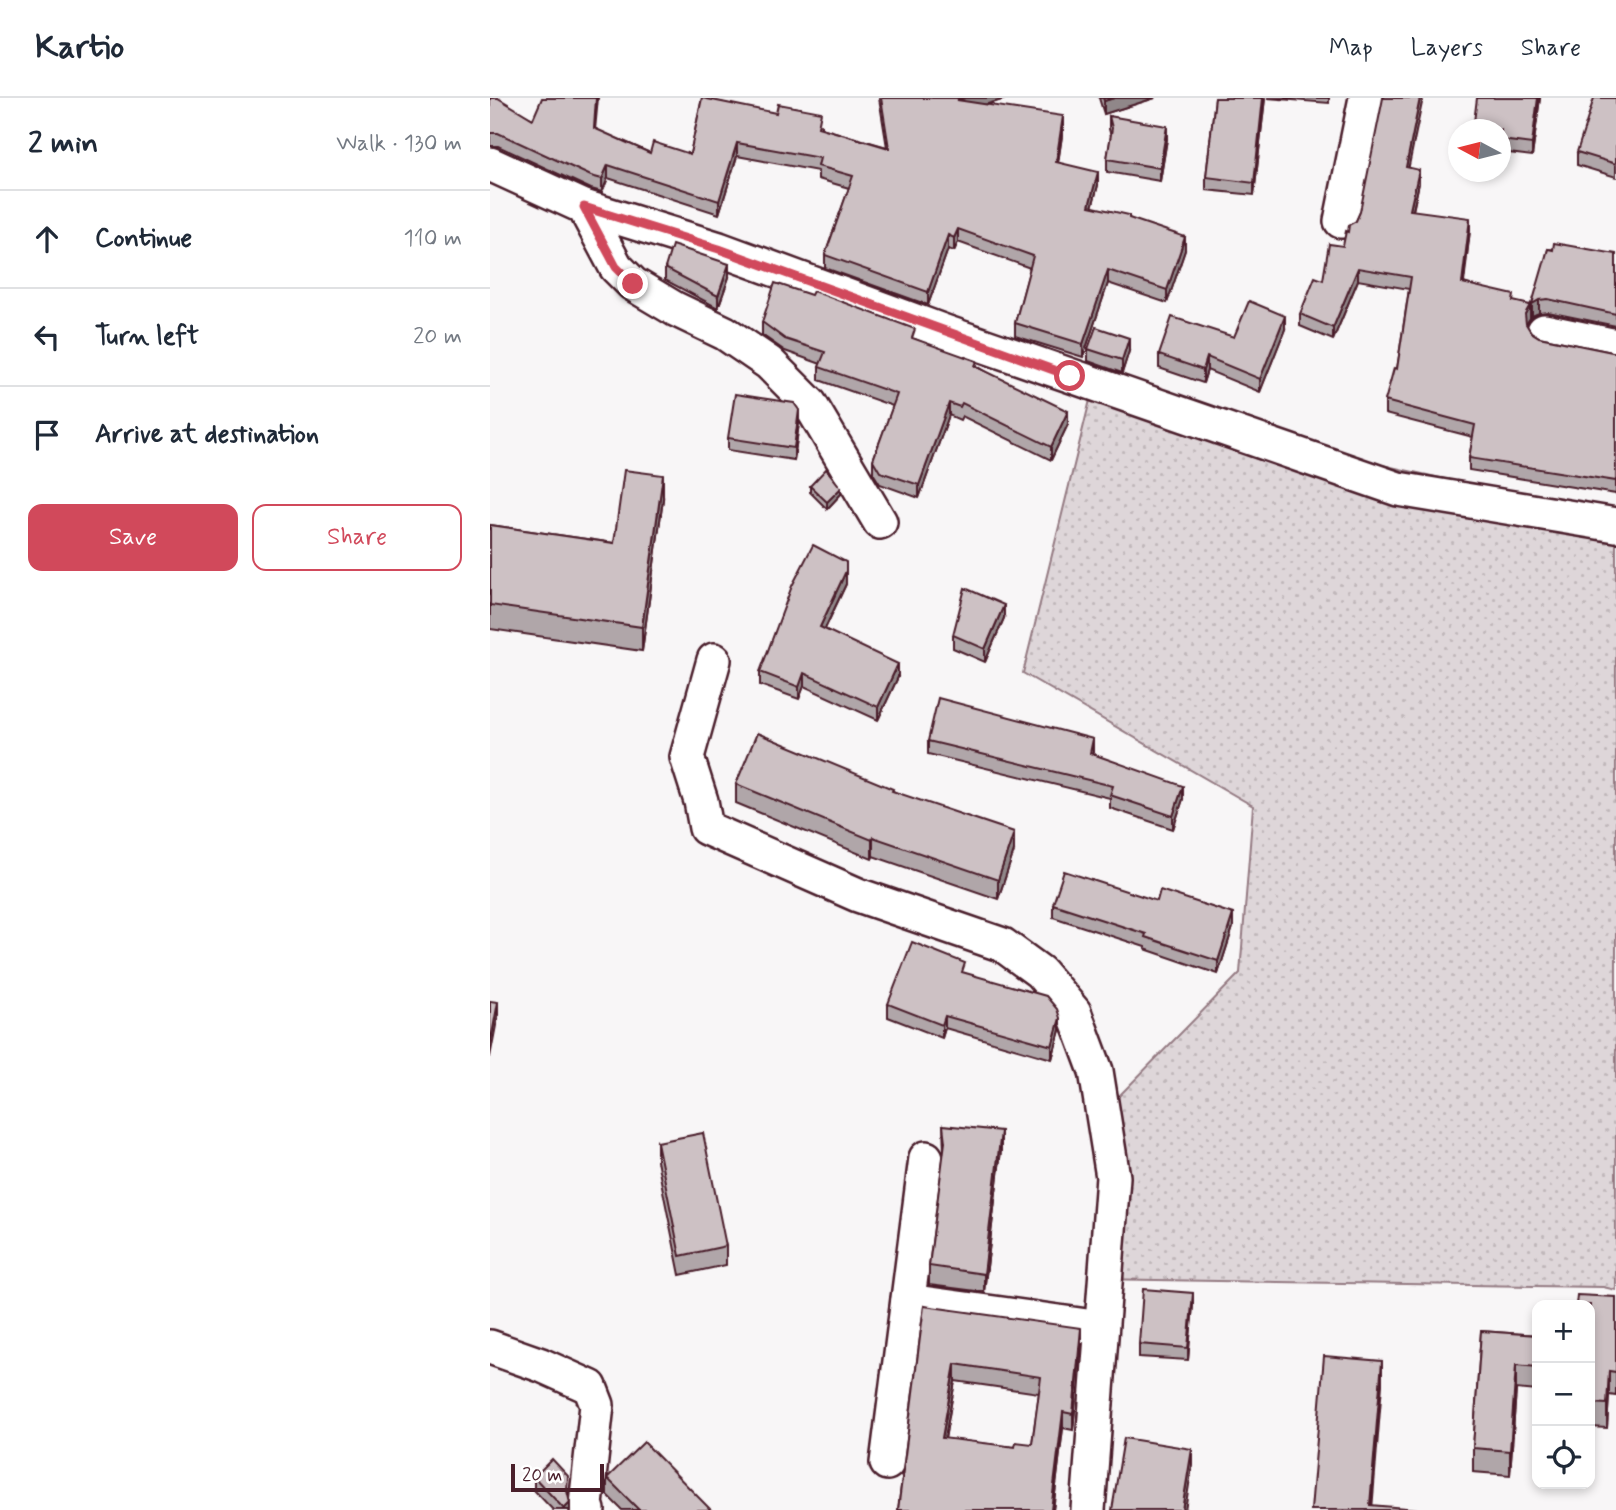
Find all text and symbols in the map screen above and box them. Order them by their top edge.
text: Kartio [35,26,124,70]
text: Map [1329,33,1373,64]
text: Layers [1411,33,1483,64]
text: Share [1521,33,1581,64]
north arrow [1448,119,1511,182]
text: 2 min [28,124,98,163]
text: Walk · 130 m [336,129,462,159]
icon: ahead [28,220,66,258]
text: Continue [95,222,192,256]
text: 110 m [403,224,462,254]
route end [617,268,648,299]
icon: left [28,318,66,356]
text: Turn left [95,320,199,354]
text: 20 m [413,322,462,352]
route start [1054,360,1085,391]
icon: arrive [28,416,66,454]
text: Arrive at destination [95,418,319,452]
button: Save [28,504,238,571]
button: Share [252,504,462,571]
map controls [1532,1300,1595,1489]
button: + [1532,1300,1595,1363]
button: − [1532,1363,1595,1426]
button: locate [1532,1426,1595,1489]
scale bar [511,1461,604,1493]
text: 20 m [522,1463,562,1488]

